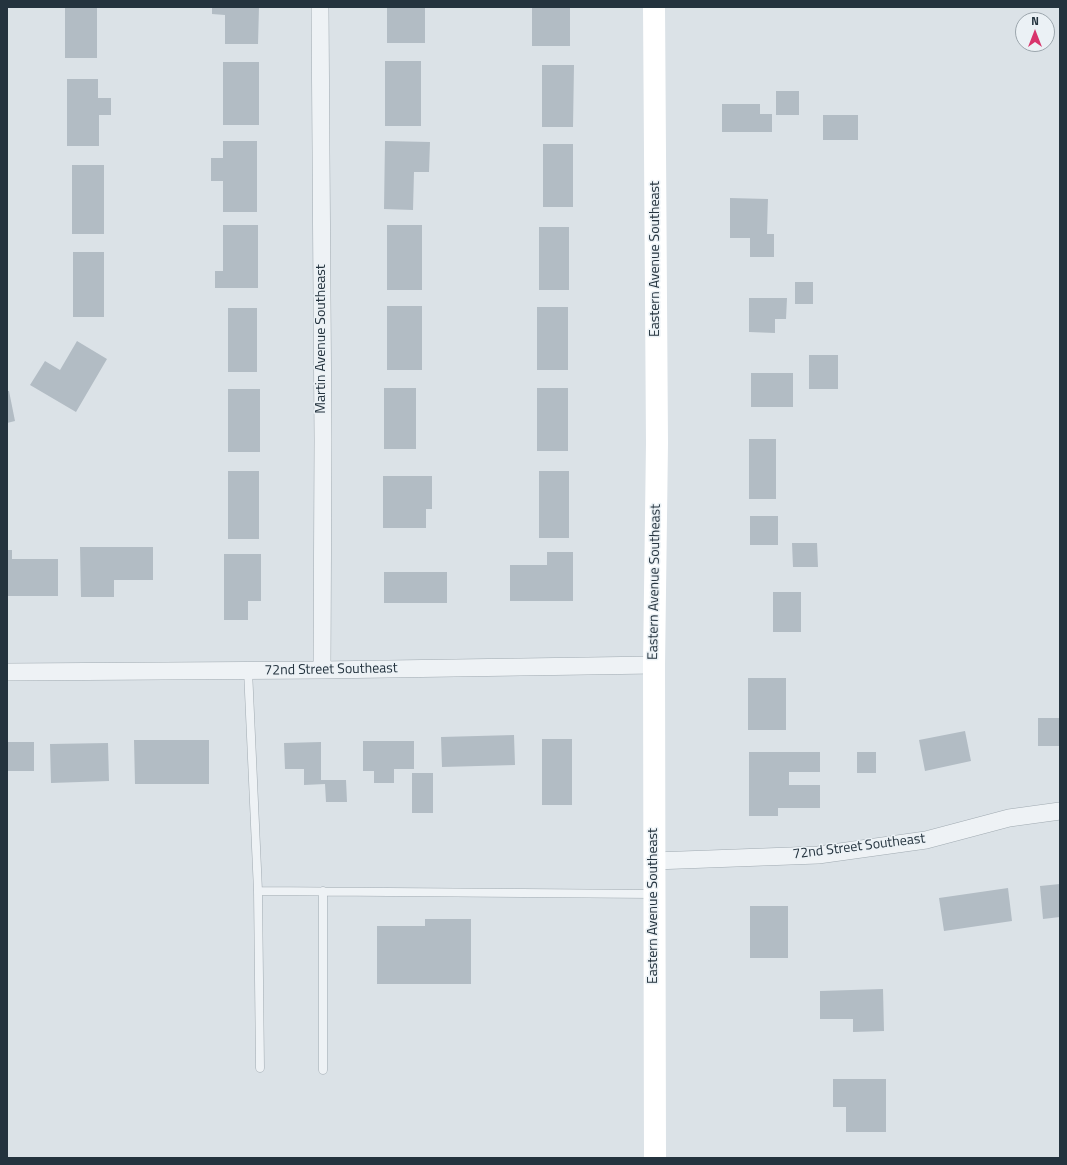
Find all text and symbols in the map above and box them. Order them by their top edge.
north arrow [1015,12,1055,52]
text: N [1031,13,1039,29]
street label: Eastern Avenue Southeast [648,181,664,337]
street label: Martin Avenue Southeast [314,264,330,414]
street label: Eastern Avenue Southeast [645,504,665,660]
street label: 72nd Street Southeast [264,660,398,680]
street label: Eastern Avenue Southeast [646,828,662,984]
street label: 72nd Street Southeast [792,831,926,863]

